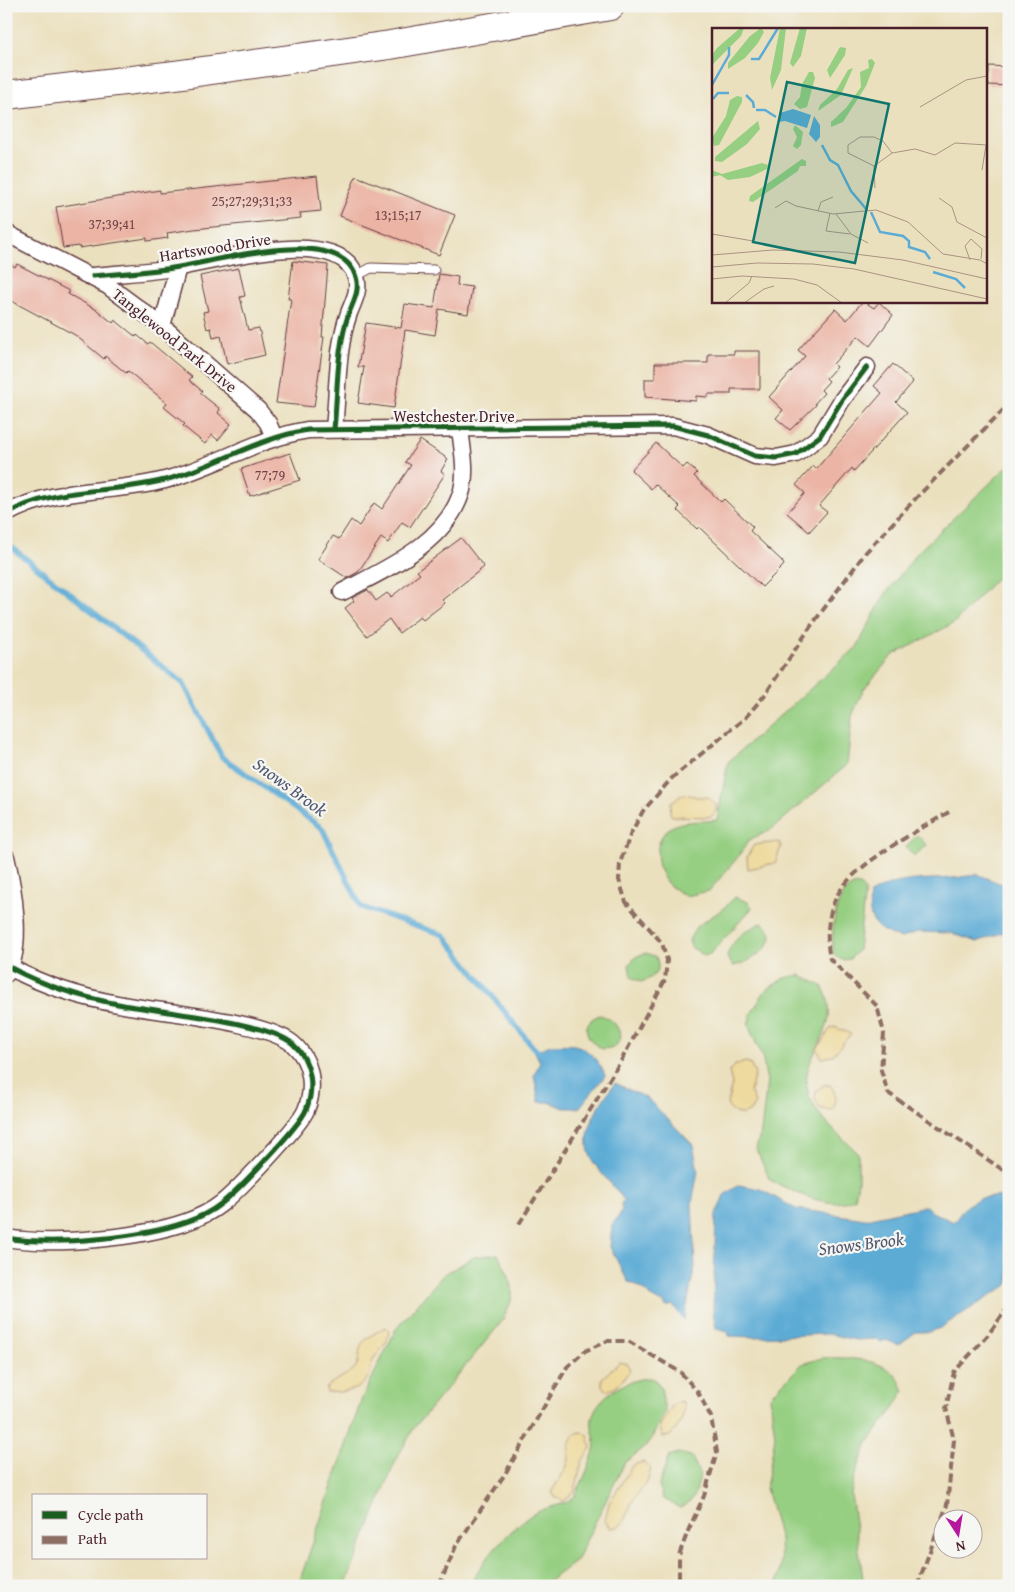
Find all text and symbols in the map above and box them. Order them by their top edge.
inset map [712,28,988,302]
house number: 25;27;29;31;33 [212,191,293,211]
house number: 13;15;17 [374,205,422,225]
house number: 37;39;41 [88,214,136,234]
street label: Hartswood Drive [158,226,272,268]
street label: Tanglewood Park Drive [107,282,243,398]
street label: Westchester Drive [393,404,515,428]
house number: 77;79 [255,465,285,485]
water label: Snows Brook [248,750,334,823]
water label: Snows Brook [817,1225,906,1262]
legend [32,1494,208,1560]
text: Cycle path [78,1504,144,1525]
north arrow [932,1510,982,1560]
text: Path [78,1528,107,1549]
text: N [953,1536,967,1558]

